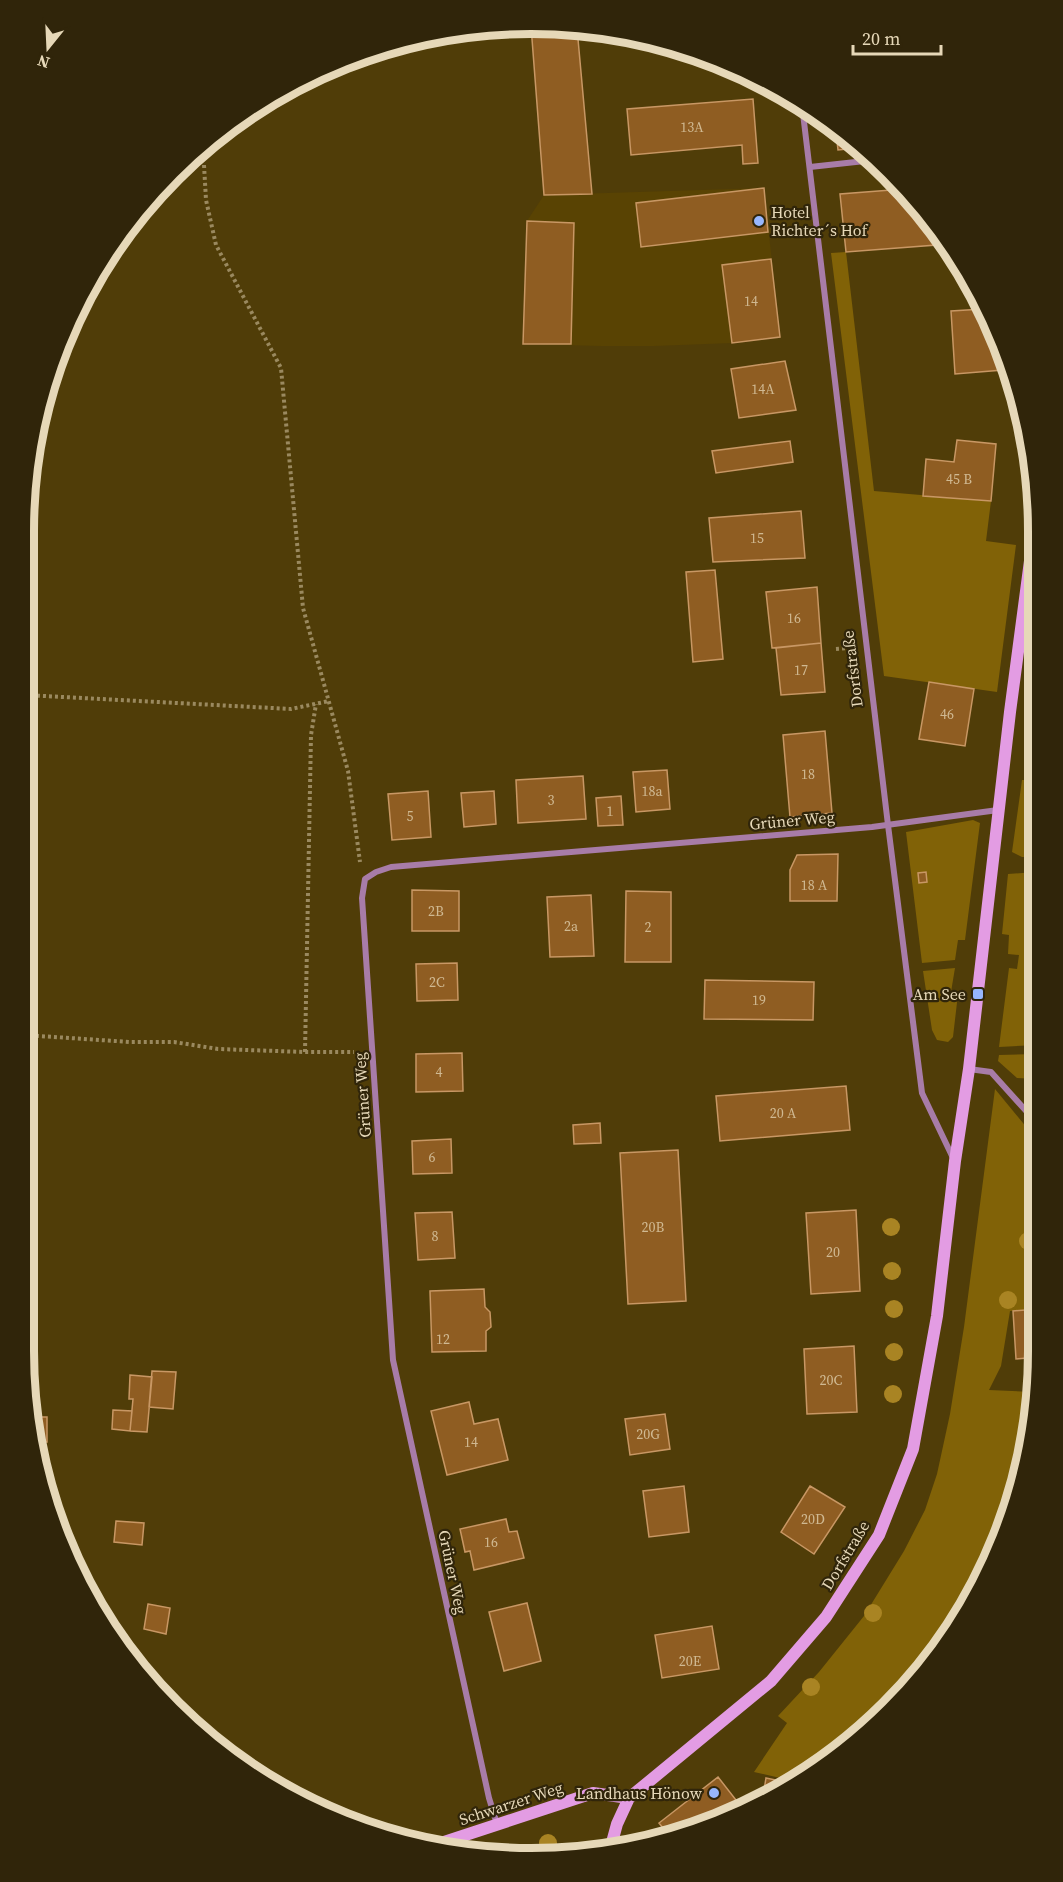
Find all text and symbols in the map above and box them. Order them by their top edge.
north arrow [18,18,78,78]
scale bar [853,18,942,56]
text: 20 m [862,26,900,51]
text: N [34,50,52,75]
house number: 13A [680,117,704,137]
place label: Hotel Richter´s Hof [771,201,869,241]
marker: Hotel Richter´s Hof [752,214,766,228]
house number: 14 [744,291,758,311]
house number: 14A [751,379,775,399]
house number: 45 B [946,469,972,489]
house number: 15 [750,528,764,548]
house number: 16 [787,608,801,628]
street label: Dorfstraße [836,629,868,709]
house number: 17 [794,660,808,680]
house number: 46 [940,704,954,724]
house number: 18 [801,764,815,784]
house number: 18a [641,781,663,801]
house number: 3 [548,790,555,810]
house number: 1 [607,801,614,821]
street label: Grüner Weg [748,805,836,835]
house number: 5 [407,806,414,826]
house number: 18 A [801,875,828,895]
house number: 2B [428,901,444,921]
house number: 2a [564,916,579,936]
house number: 2 [645,917,652,937]
house number: 2C [429,972,445,992]
place label: Am See [913,983,966,1005]
marker: Am See [971,987,985,1001]
house number: 19 [752,990,766,1010]
street label: Grüner Weg [348,1052,376,1138]
house number: 4 [436,1062,443,1082]
house number: 20 A [770,1103,797,1123]
house number: 6 [429,1147,436,1167]
house number: 20B [642,1217,665,1237]
house number: 8 [432,1226,439,1246]
house number: 20 [826,1242,840,1262]
house number: 12 [436,1329,450,1349]
house number: 20C [820,1370,843,1390]
house number: 20G [636,1424,660,1444]
house number: 14 [464,1432,478,1452]
house number: 20D [801,1509,825,1529]
street label: Dorfstraße [816,1516,874,1594]
street label: Grüner Weg [433,1528,473,1616]
house number: 16 [484,1532,498,1552]
house number: 20E [679,1651,701,1671]
street label: Schwarzer Weg [456,1776,566,1830]
place label: Landhaus Hönow [576,1782,703,1804]
marker: Landhaus Hönow [707,1786,721,1800]

